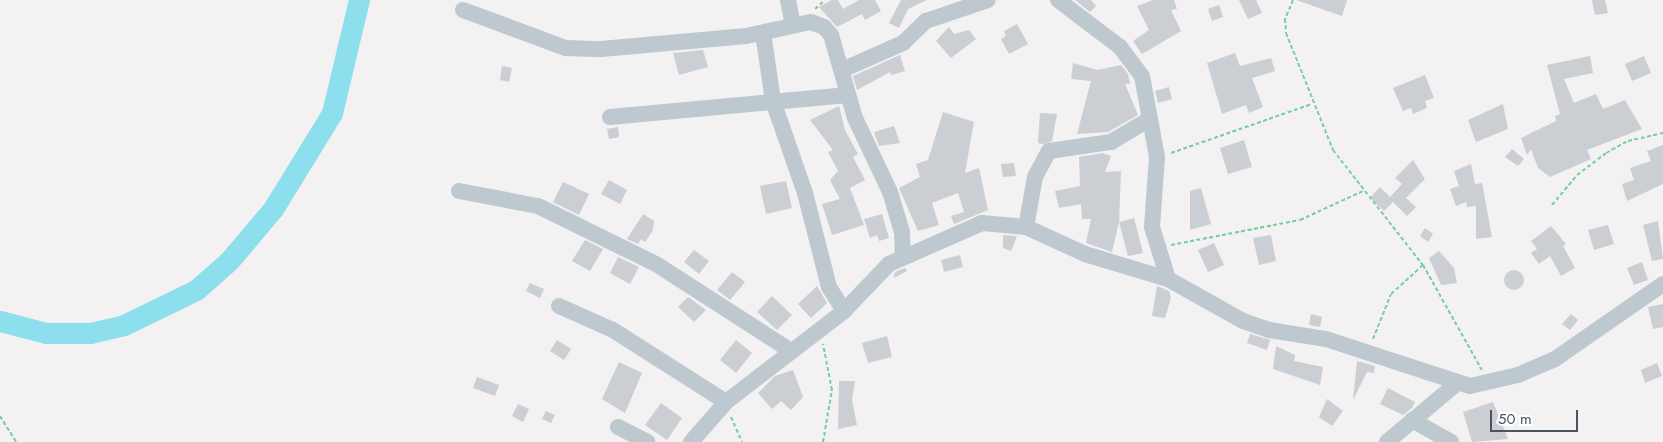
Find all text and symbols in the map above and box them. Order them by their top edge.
scale bar [1493,400,1580,432]
text: 50 m [1498,408,1532,430]

